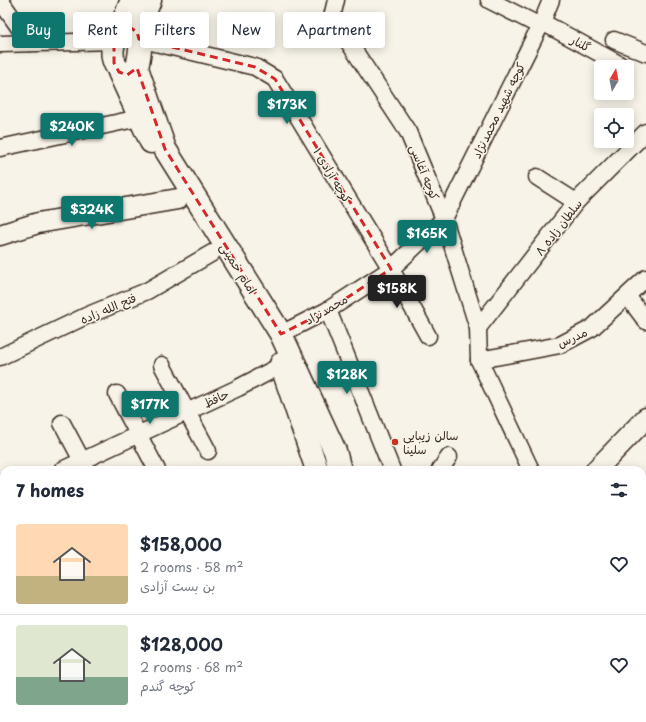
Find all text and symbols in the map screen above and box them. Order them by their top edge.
chip: Buy [12,12,65,48]
chip: Rent [73,12,132,48]
chip: Filters [140,12,209,48]
chip: New [217,12,275,48]
chip: Apartment [283,12,385,48]
street label: گلنار [567,30,594,56]
street label: کوچه شهید محمدنژاد [467,59,529,161]
north arrow [594,60,634,100]
map controls [594,60,634,148]
pin: $173K [259,91,315,125]
text: $173K [267,94,307,113]
button: locate [594,108,634,148]
pin: $240K [44,113,100,147]
text: $240K [49,116,95,135]
street label: کوچه آغاسی [406,141,444,203]
street label: کوچه آزادی ۱ [309,144,357,206]
street label: سلطان زاده ۸ [530,195,586,259]
pin: $324K [64,196,120,230]
text: $324K [70,199,114,218]
pin: $165K [399,220,455,254]
text: $165K [407,223,448,242]
street label: امام خمینی [215,239,262,298]
pin: $158K [369,275,425,309]
text: $158K [377,278,417,297]
street label: فتح الله زاده [77,288,139,329]
street label: محمدنژاد [301,289,351,329]
street label: مدرس [554,322,590,352]
pin: $128K [319,361,375,395]
text: $128K [326,364,368,383]
street label: حافظ [200,384,232,412]
pin: $177K [122,391,178,425]
text: $177K [131,394,169,413]
place label: سالن زیبایی سلینا [403,426,458,458]
marker: سالن زیبایی سلینا [390,437,400,447]
text: 7 homes [16,477,84,503]
icon: filters [608,479,630,501]
text: $158,000 [140,531,222,557]
icon: home [48,540,96,588]
icon: heart [608,553,630,575]
text: 2 rooms · 58 m² [140,557,243,576]
text: بن بست آزادی [140,576,215,595]
text: $128,000 [140,631,223,657]
icon: home [48,641,96,689]
icon: heart [608,654,630,676]
text: 2 rooms · 68 m² [140,657,243,676]
text: کوچه گندم [140,676,196,695]

